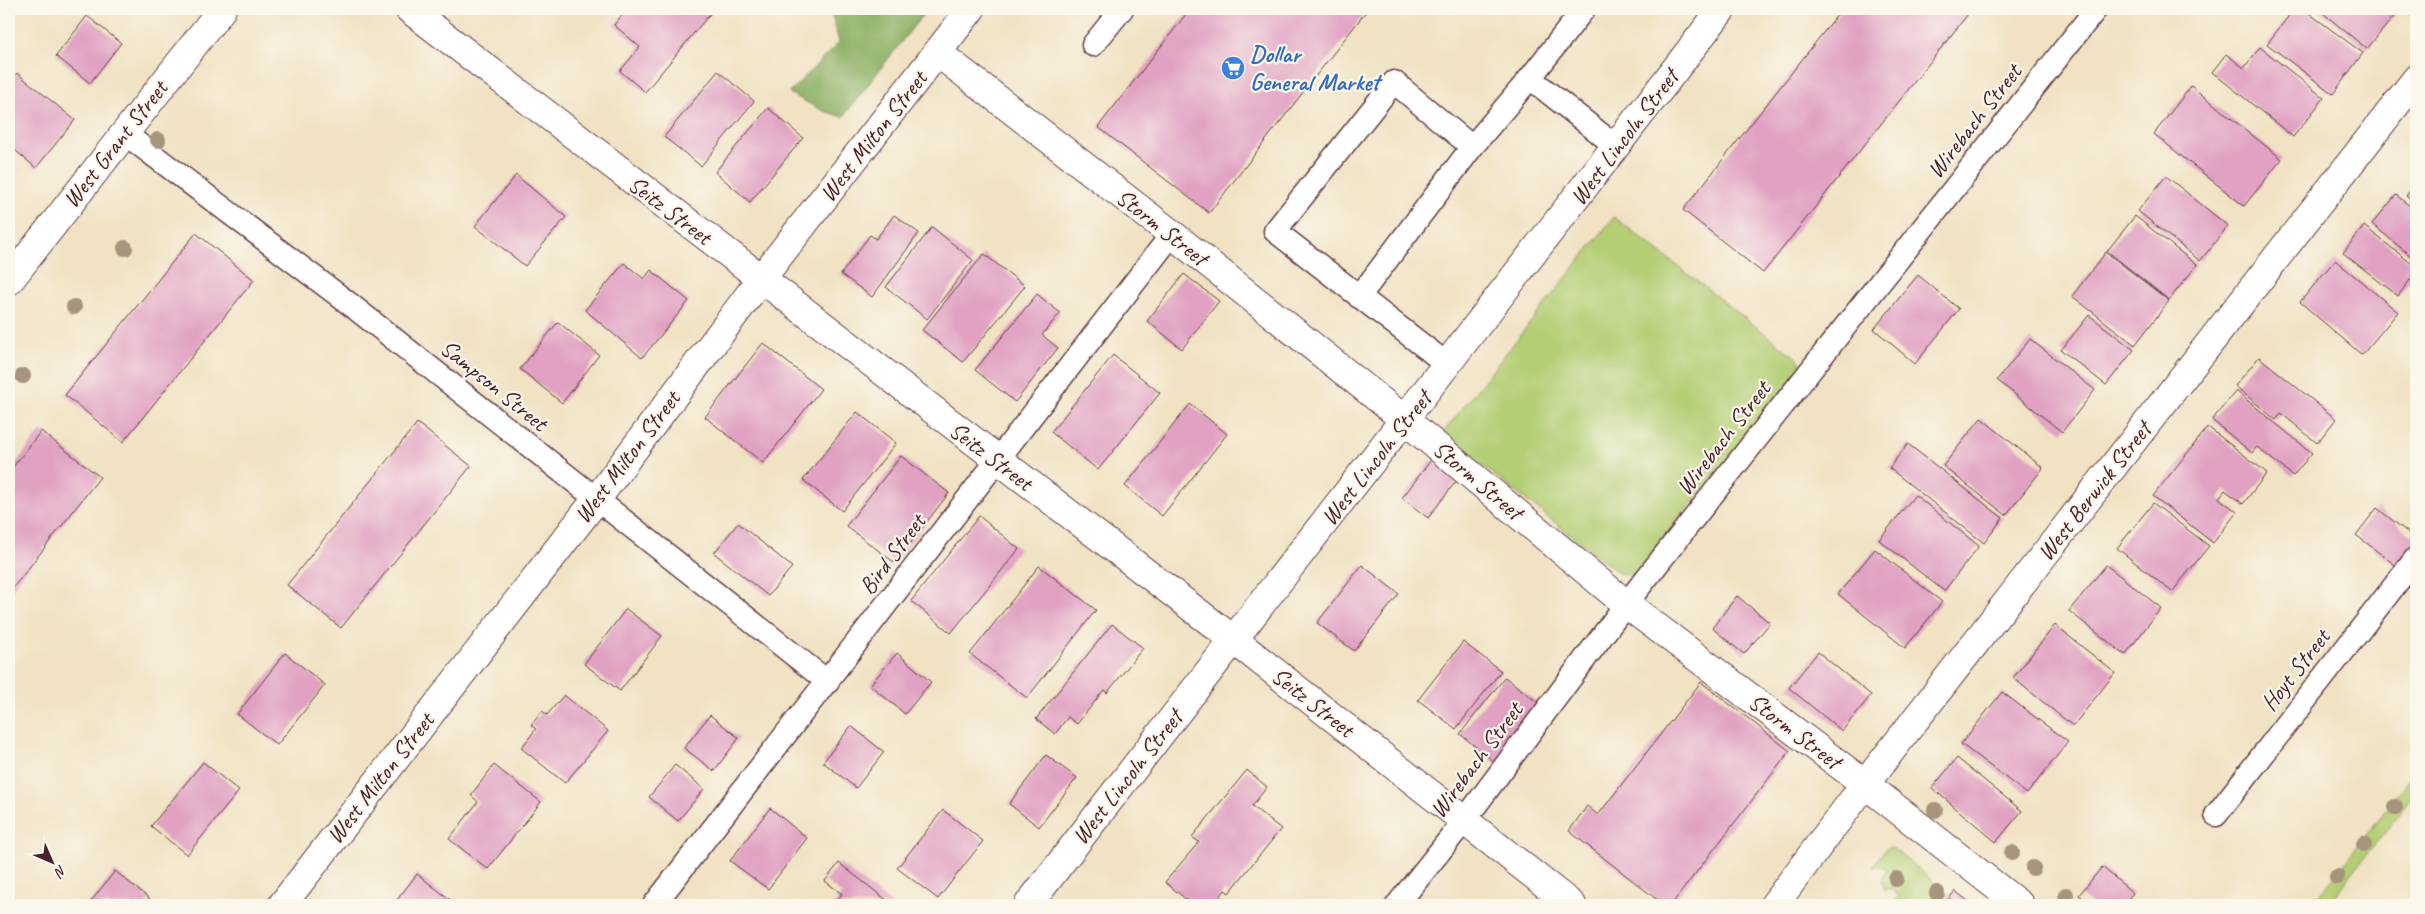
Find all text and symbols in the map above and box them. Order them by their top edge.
place label: Dollar General Market [1250,39,1384,97]
supermarket icon: Dollar General Market [1220,55,1246,81]
street label: Wirebach Street [1920,56,2029,184]
street label: West Lincoln Street [1563,61,1687,211]
street label: West Milton Street [813,63,935,207]
street label: West Grant Street [56,73,175,214]
street label: Seitz Street [622,169,719,252]
street label: Storm Street [1110,182,1216,274]
street label: Sampson Street [434,333,555,439]
street label: Wirebach Street [1669,373,1778,501]
street label: West Lincoln Street [1314,382,1440,531]
street label: West Milton Street [568,383,688,529]
street label: West Berwick Street [2030,413,2159,566]
street label: Seitz Street [943,415,1040,498]
street label: Storm Street [1427,434,1531,528]
street label: Bird Street [852,506,933,600]
street label: Hoyt Street [2254,622,2337,717]
street label: Seitz Street [1266,660,1362,745]
street label: Storm Street [1743,686,1850,777]
street label: Wirebach Street [1423,695,1530,824]
street label: West Lincoln Street [1065,701,1191,850]
street label: West Milton Street [320,705,442,849]
north arrow [28,836,78,886]
text: N [50,862,70,882]

